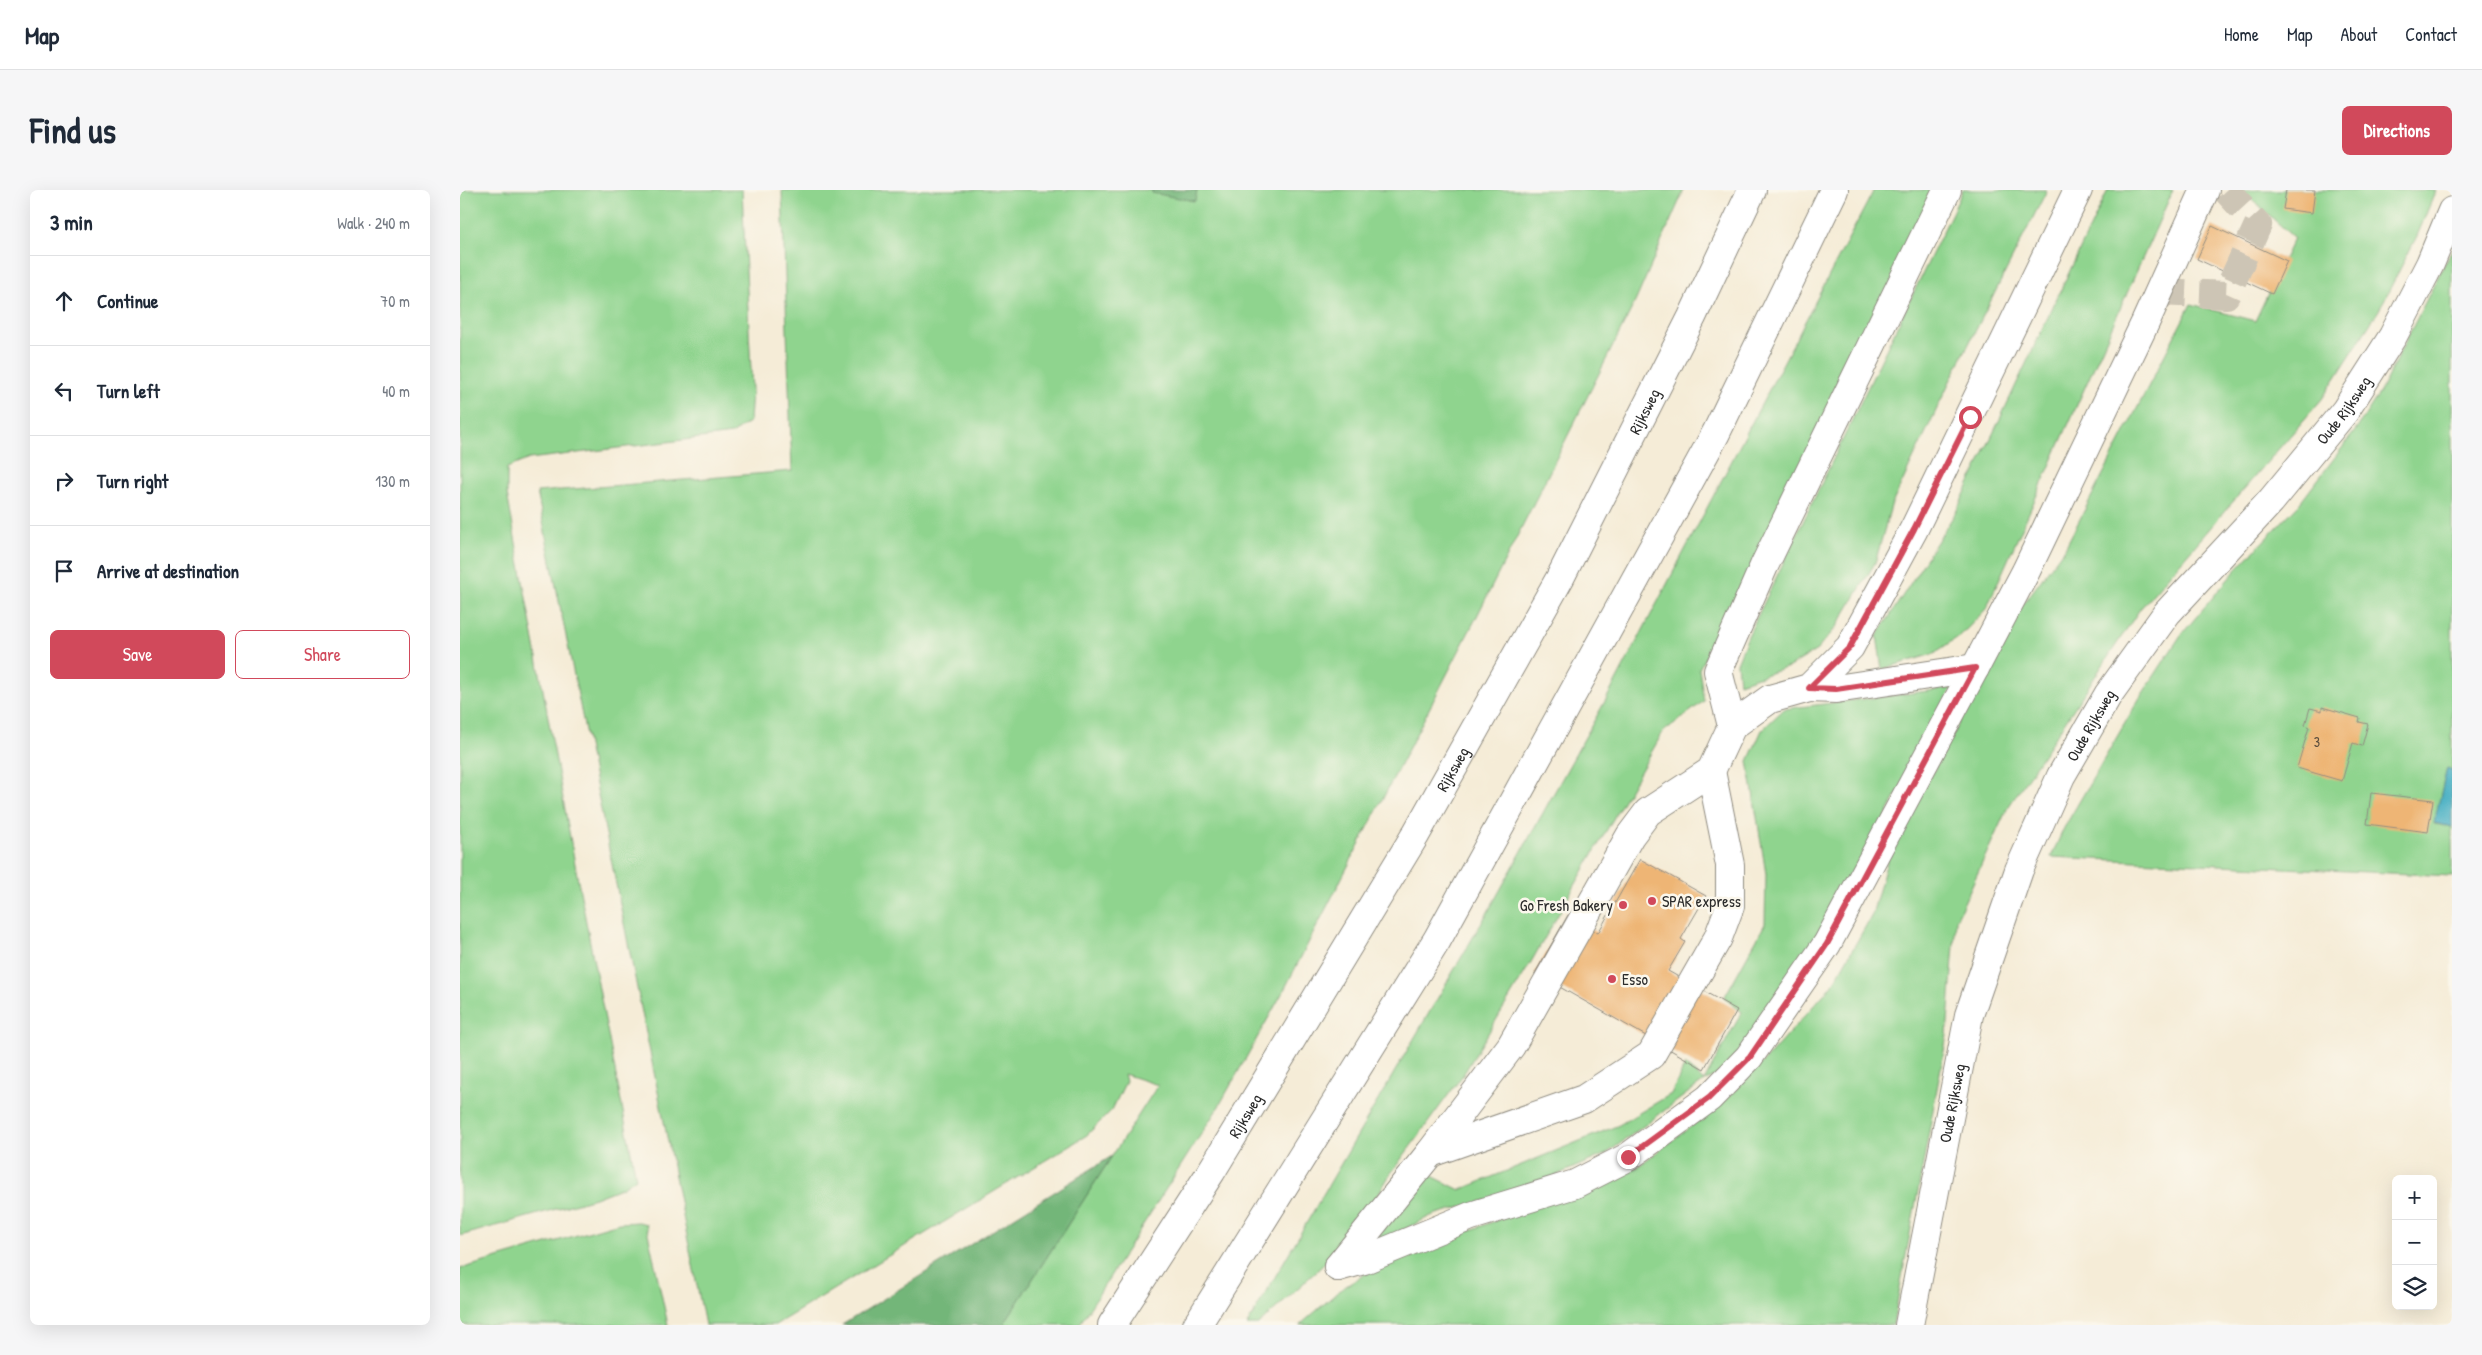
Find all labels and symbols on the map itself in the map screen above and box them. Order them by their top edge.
street label: Oude Rijksweg [2311,371,2376,449]
street label: Rijksweg [1624,385,1665,438]
route start [1959,406,1982,429]
street label: Oude Rijksweg [2061,684,2120,765]
house number: 3 [2314,732,2320,751]
street label: Rijksweg [1431,743,1474,796]
place label: SPAR express [1662,890,1741,912]
place label: Go Fresh Bakery [1520,894,1613,916]
marker: SPAR express [1646,895,1658,907]
marker: Go Fresh Bakery [1617,899,1629,911]
place label: Esso [1622,968,1648,990]
marker: Esso [1606,973,1618,985]
street label: Oude Rijksweg [1934,1062,1970,1144]
street label: Rijksweg [1223,1089,1267,1142]
route end [1617,1146,1640,1169]

